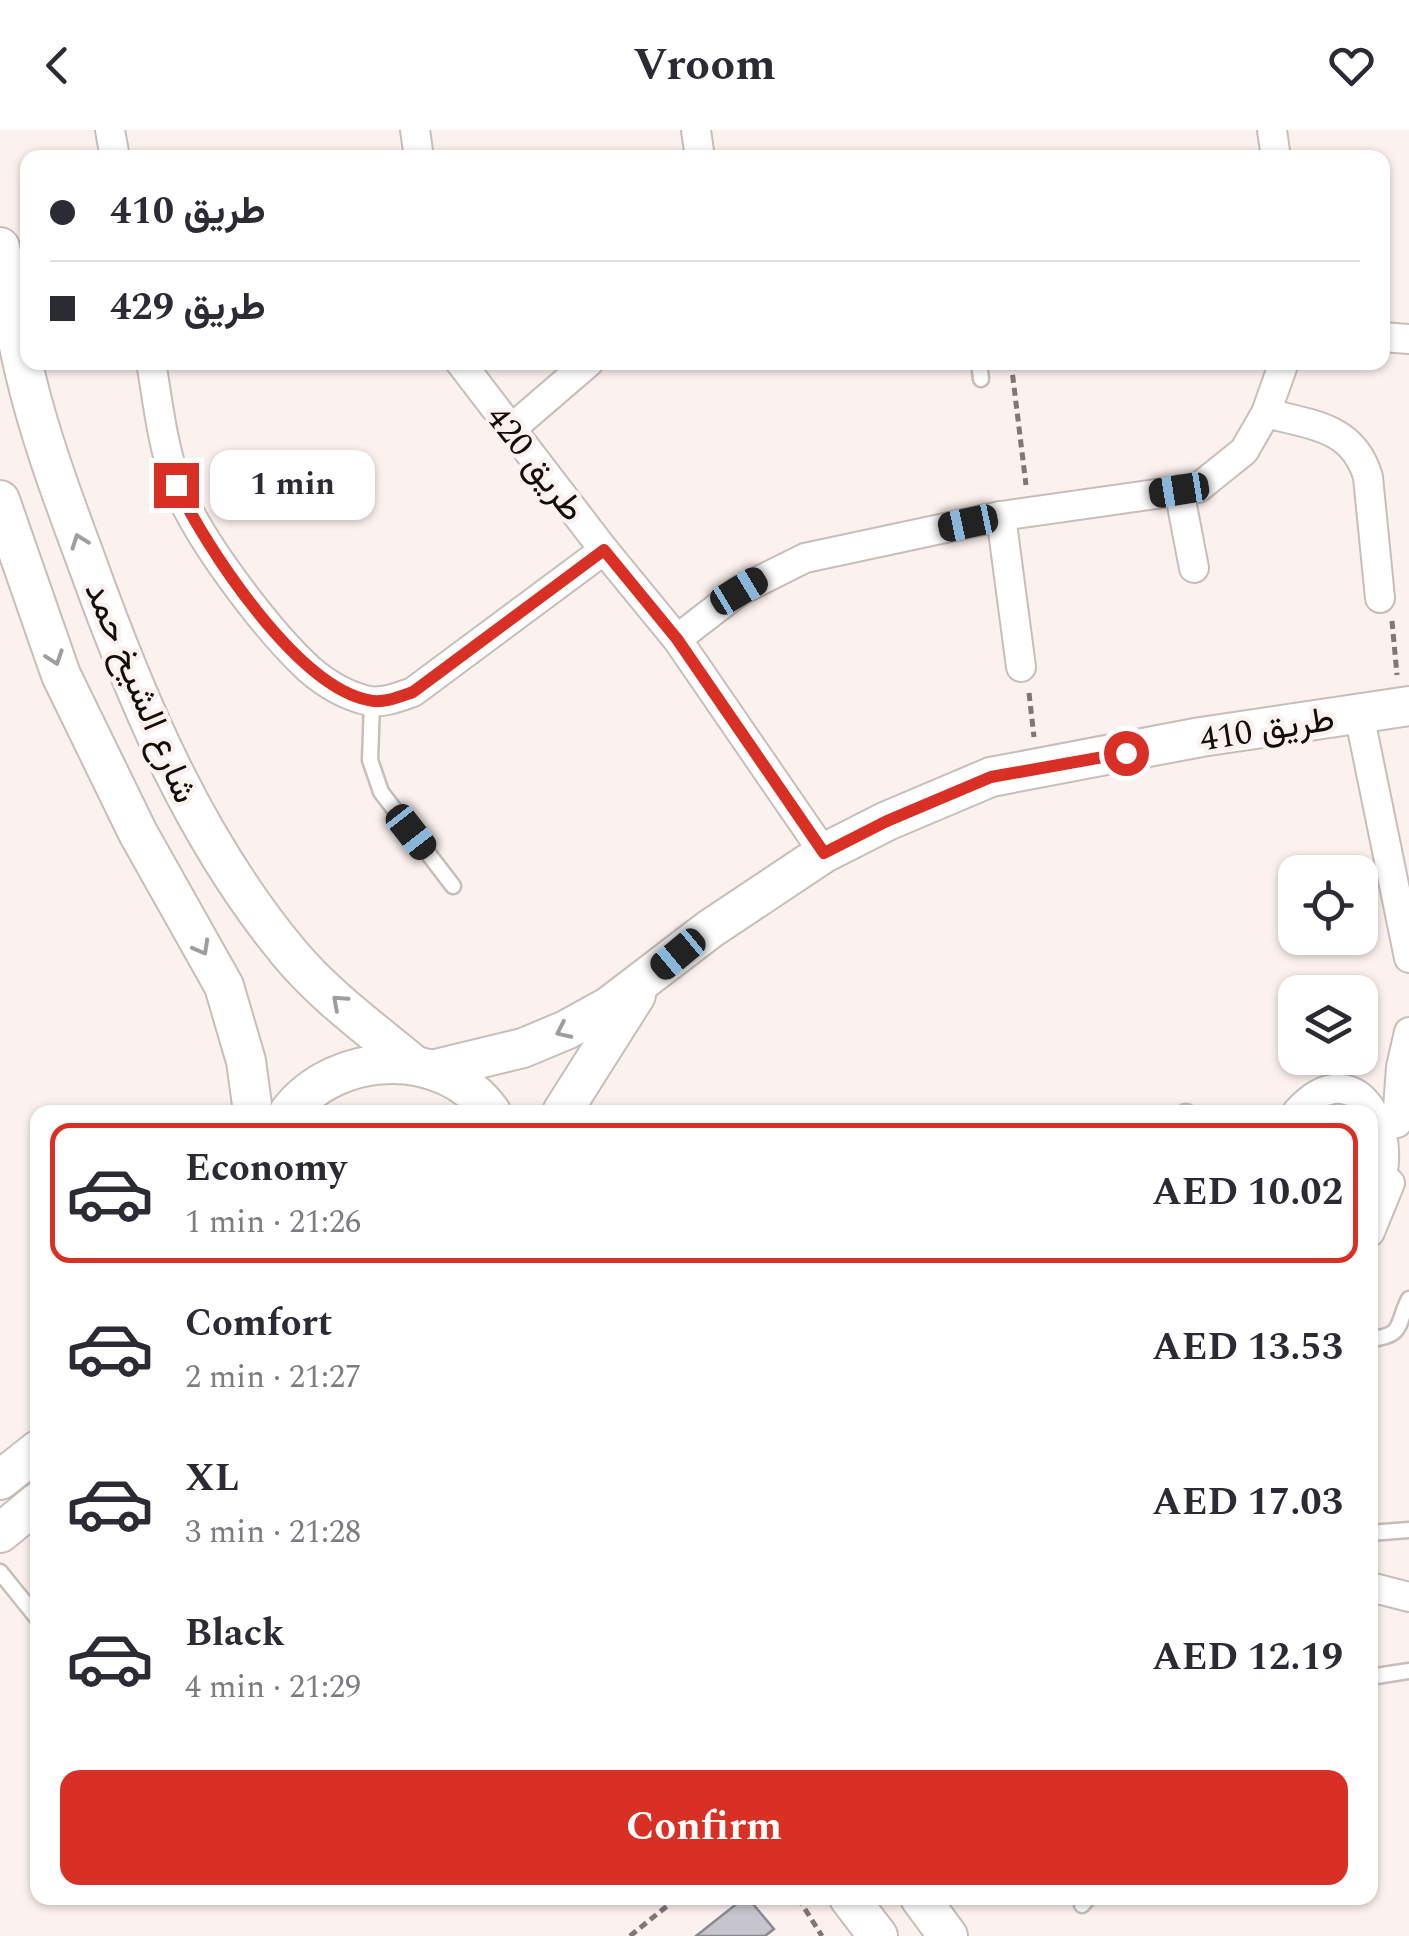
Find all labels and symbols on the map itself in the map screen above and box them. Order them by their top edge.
street label: طريق 420 [472,394,597,534]
callout: 1 min [211,450,376,520]
route end [154,463,199,508]
car [1147,470,1211,510]
car [936,502,1000,544]
one-way arrow [70,534,91,551]
car [706,563,772,619]
street label: شارع الشيخ حمد [70,573,211,812]
one-way arrow [43,649,64,666]
street label: طريق 410 [1196,693,1338,766]
route start [1104,731,1149,776]
car [381,799,441,865]
car [645,923,711,985]
one-way arrow [190,937,210,955]
one-way arrow [333,995,351,1013]
one-way arrow [555,1018,573,1038]

